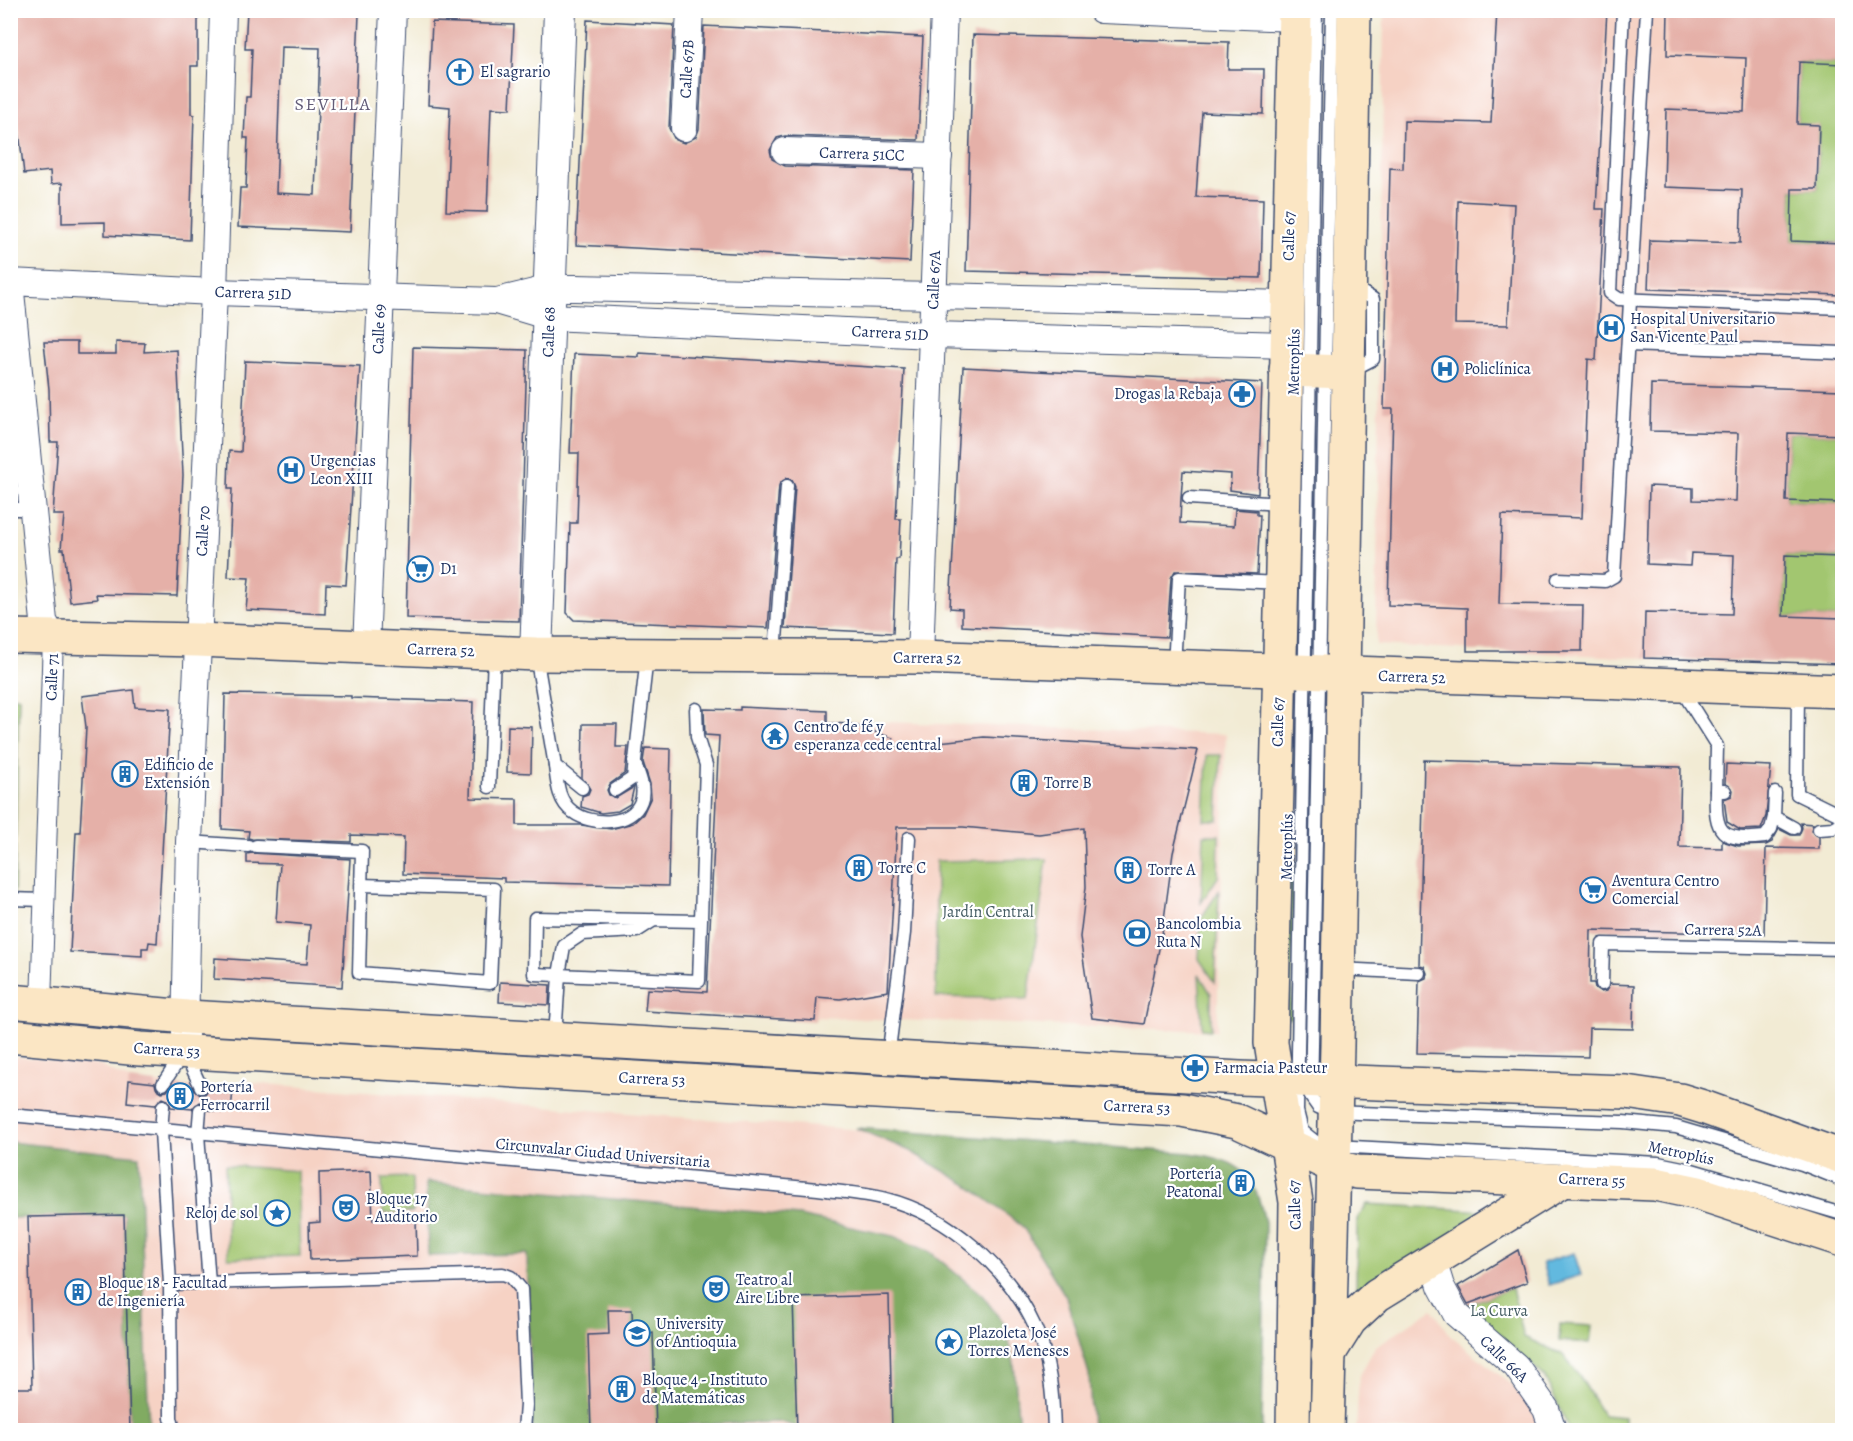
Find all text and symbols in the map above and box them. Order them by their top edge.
street label: Calle 67B [674,39,700,99]
church icon: El sagrario [445,57,475,87]
place label: El sagrario [480,61,550,83]
district label: SEVILLA [294,92,372,116]
street label: Carrera 51CC [819,142,905,166]
street label: Calle 67 [1278,211,1300,261]
street label: Calle 67A [922,249,946,310]
street label: Carrera 51D [214,281,292,305]
street label: Calle 69 [367,303,391,355]
street label: Calle 68 [537,306,561,358]
place label: Hospital Universitario San Vicente Paul [1630,308,1775,348]
hospital icon: Hospital Universitario San Vicente Paul [1596,313,1626,343]
street label: Carrera 51D [851,320,929,346]
street label: Metroplús [1282,328,1306,396]
hospital icon: Policlínica [1430,354,1460,384]
place label: Policlínica [1464,358,1532,380]
pharmacy icon: Drogas la Rebaja [1227,379,1257,409]
place label: Drogas la Rebaja [1114,383,1223,405]
place label: Urgencias Leon XIII [310,450,376,490]
hospital icon: Urgencias Leon XIII [276,455,306,485]
street label: Calle 70 [191,505,215,557]
supermarket icon: D1 [405,554,435,584]
place label: D1 [440,558,457,580]
street label: Carrera 52 [407,638,476,662]
street label: Carrera 52 [893,646,961,670]
street label: Calle 71 [40,652,64,701]
street label: Carrera 52 [1378,665,1447,689]
street label: Calle 67 [1267,697,1289,747]
place label: Centro de fé y esperanza cede central [794,716,941,756]
temple icon: Centro de fé y esperanza cede central [760,721,790,751]
place label: Edificio de Extensión [144,754,214,794]
building icon: Edificio de Extensión [110,759,140,789]
building icon: Torre B [1009,768,1039,798]
place label: Torre B [1044,772,1092,794]
street label: Metroplús [1275,813,1299,881]
building icon: Torre C [844,853,874,883]
building icon: Torre A [1113,855,1143,885]
place label: Torre C [878,857,926,879]
place label: Torre A [1148,859,1196,881]
place label: Aventura Centro Comercial [1611,870,1719,910]
supermarket icon: Aventura Centro Comercial [1578,875,1608,905]
park label: Jardín Central [942,901,1034,923]
place label: Bancolombia Ruta N [1156,913,1242,953]
bank icon: Bancolombia Ruta N [1122,918,1152,948]
street label: Carrera 52A [1684,918,1762,942]
street label: Carrera 53 [133,1037,201,1063]
pharmacy icon: Farmacia Pasteur [1180,1053,1210,1083]
place label: Farmacia Pasteur [1214,1057,1327,1079]
street label: Carrera 53 [618,1066,686,1092]
place label: Portería Ferrocarril [200,1076,270,1116]
building icon: Portería Ferrocarril [165,1081,195,1111]
street label: Carrera 53 [1103,1094,1171,1120]
street label: Circunvalar Ciudad Universitaria [495,1133,712,1173]
street label: Metroplús [1646,1135,1716,1171]
place label: Portería Peatonal [1166,1163,1223,1203]
street label: Carrera 55 [1558,1167,1626,1193]
building icon: Portería Peatonal [1226,1168,1256,1198]
street label: Calle 67 [1283,1179,1307,1230]
place label: Bloque 17 - Auditorio [366,1188,438,1228]
theatre icon: Bloque 17 - Auditorio [331,1193,361,1223]
place icon: Reloj de sol [262,1198,292,1228]
place label: Reloj de sol [185,1202,258,1224]
place label: Teatro al Aire Libre [735,1269,800,1309]
place label: Bloque 18 - Facultad de Ingeniería [98,1272,228,1312]
theatre icon: Teatro al Aire Libre [701,1274,731,1304]
building icon: Bloque 18 - Facultad de Ingeniería [63,1277,93,1307]
park label: La Curva [1470,1300,1529,1322]
place label: University of Antioquia [656,1313,737,1353]
school or university icon: University of Antioquia [622,1318,652,1348]
place label: Plazoleta José Torres Meneses [968,1322,1069,1362]
place icon: Plazoleta José Torres Meneses [934,1327,964,1357]
street label: Calle 66A [1475,1330,1534,1388]
place label: Bloque 4 - Instituto de Matemáticas [642,1369,768,1409]
building icon: Bloque 4 - Instituto de Matemáticas [607,1374,637,1404]

